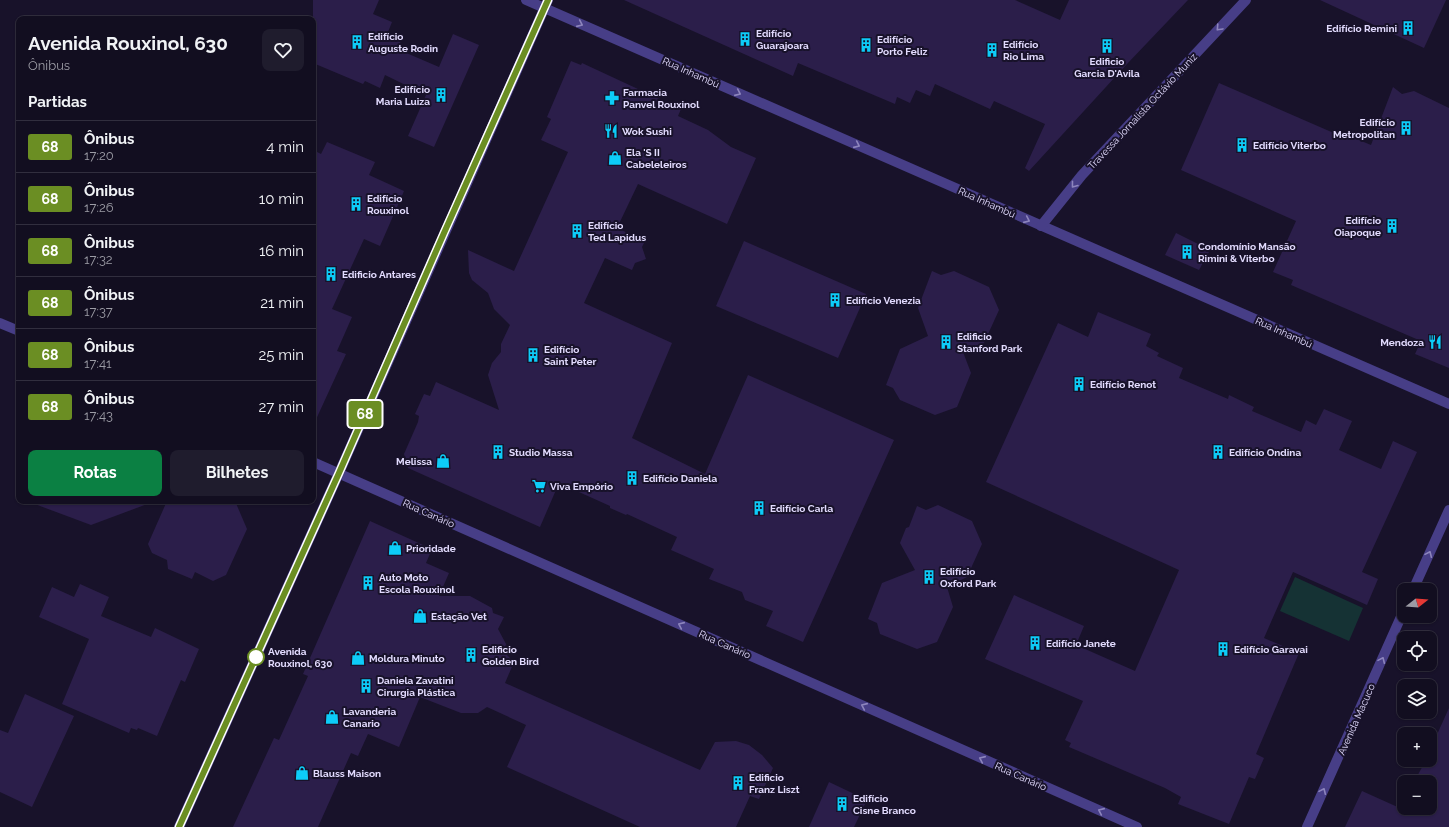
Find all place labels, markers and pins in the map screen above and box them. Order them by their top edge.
building icon: Edifício Remini [1400,20,1416,36]
place label: Edifício Remini [1326,23,1397,34]
place label: Edifício Guarajoara [756,28,809,51]
place label: Edifício Auguste Rodin [368,31,438,54]
building icon: Edifício Guarajoara [737,31,753,47]
building icon: Edifício Auguste Rodin [349,34,365,50]
place label: Edifício Porto Feliz [877,34,927,57]
building icon: Edifício Porto Feliz [858,37,874,53]
building icon: Edificio Garcia D'Avila [1099,38,1115,54]
place label: Edifício Rio Lima [1003,39,1044,62]
building icon: Edifício Rio Lima [984,42,1000,58]
place label: Edificio Garcia D'Avila [1074,56,1140,79]
place label: Edifício Maria Luiza [376,84,430,107]
building icon: Edifício Maria Luiza [433,87,449,103]
place label: Farmacia Panvel Rouxinol [623,87,700,110]
pharmacy icon: Farmacia Panvel Rouxinol [604,90,620,106]
place label: Edifício Metropolitan [1333,117,1395,140]
building icon: Edifício Metropolitan [1398,120,1414,136]
restaurant icon: Wok Sushi [603,123,619,139]
place label: Wok Sushi [622,126,672,137]
building icon: Edifício Viterbo [1234,137,1250,153]
place label: Edifício Viterbo [1253,140,1326,151]
place label: Ela 'S II Cabeleleiros [626,147,687,170]
shop icon: Ela 'S II Cabeleleiros [607,150,623,166]
place label: Edifício Rouxinol [367,193,410,216]
building icon: Edifício Rouxinol [348,196,364,212]
place label: Edifício Oiapoque [1334,215,1381,238]
building icon: Edifício Oiapoque [1384,218,1400,234]
place label: Edifício Ted Lapidus [588,220,646,243]
building icon: Edifício Ted Lapidus [569,223,585,239]
place label: Condomínio Mansão Rimini & Viterbo [1198,241,1295,264]
building icon: Condomínio Mansão Rimini & Viterbo [1179,244,1195,260]
building icon: Edificio Antares [323,266,339,282]
place label: Edificio Antares [342,269,416,280]
building icon: Edifício Venezia [827,292,843,308]
place label: Edifício Venezia [846,295,921,306]
place label: Edificio Stanford Park [957,331,1023,354]
building icon: Edificio Stanford Park [938,334,954,350]
restaurant icon: Mendoza [1427,334,1443,350]
place label: Mendoza [1380,337,1424,348]
place label: Edifício Saint Peter [544,344,596,367]
building icon: Edifício Saint Peter [525,347,541,363]
building icon: Edifício Renot [1071,376,1087,392]
place label: Edifício Renot [1090,379,1156,390]
building icon: Studio Massa [490,444,506,460]
building icon: Edifício Ondina [1210,444,1226,460]
place label: Studio Massa [509,447,573,458]
place label: Edifício Ondina [1229,447,1301,458]
shop icon: Melissa [435,453,451,469]
place label: Melissa [396,456,432,467]
building icon: Edifício Daniela [624,470,640,486]
place label: Edifício Daniela [643,473,717,484]
supermarket icon: Viva Empório [531,478,547,494]
place label: Viva Empório [550,481,613,492]
building icon: Edifício Carla [751,500,767,516]
place label: Edifício Carla [770,503,833,514]
shop icon: Prioridade [387,540,403,556]
place label: Prioridade [406,543,456,554]
place label: Edifício Oxford Park [940,566,997,589]
building icon: Edifício Oxford Park [921,569,937,585]
place label: Auto Moto Escola Rouxinol [379,572,456,595]
building icon: Auto Moto Escola Rouxinol [360,575,376,591]
shop icon: Estação Vet [412,608,428,624]
place label: Estação Vet [431,611,487,622]
building icon: Edifício Janete [1027,635,1043,651]
place label: Edifício Janete [1046,638,1116,649]
building icon: Edifício Garavai [1215,641,1231,657]
place label: Edificio Golden Bird [482,644,540,667]
place label: Edifício Garavai [1234,644,1308,655]
place label: Avenida Rouxinol, 630 [268,646,332,669]
building icon: Edificio Golden Bird [463,647,479,663]
marker: Avenida Rouxinol, 630 [247,648,265,666]
shop icon: Moldura Minuto [350,650,366,666]
place label: Moldura Minuto [369,653,445,664]
place label: Daniela Zavatini Cirurgia Plástica [377,675,455,698]
building icon: Daniela Zavatini Cirurgia Plástica [358,678,374,694]
place label: Lavanderia Canario [343,706,396,729]
shop icon: Lavanderia Canario [324,709,340,725]
shop icon: Blauss Maison [294,765,310,781]
place label: Blauss Maison [313,768,381,779]
place label: Edificio Franz Liszt [749,772,800,795]
building icon: Edificio Franz Liszt [730,775,746,791]
place label: Edifício Cisne Branco [853,793,916,816]
building icon: Edifício Cisne Branco [834,796,850,812]

